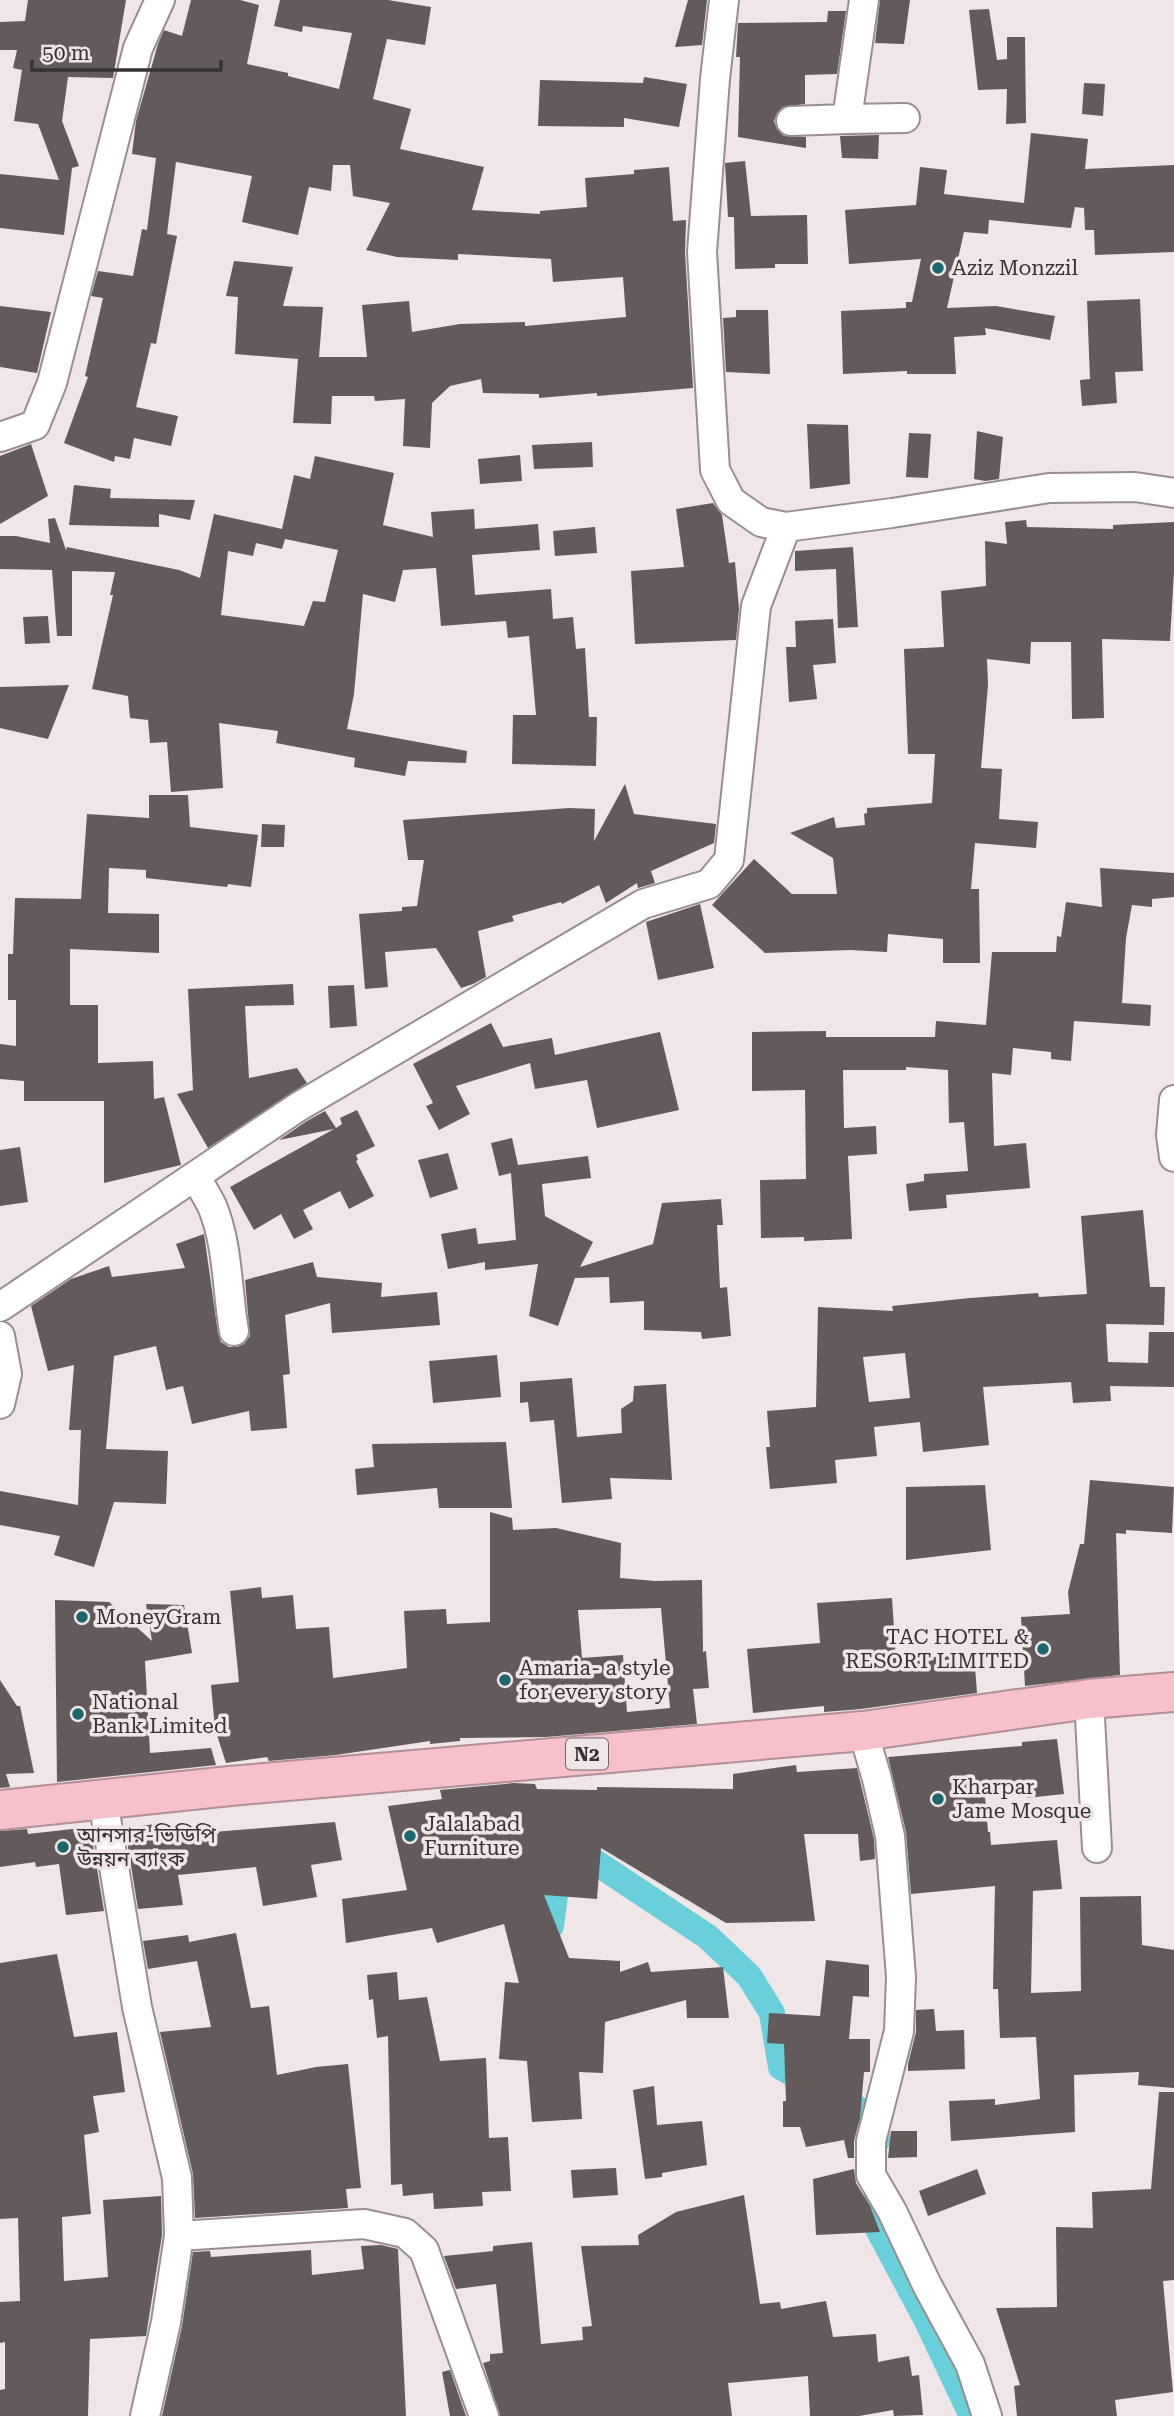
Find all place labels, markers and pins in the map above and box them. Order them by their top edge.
place label: Aziz Monzzil [952,256,1078,280]
marker: Aziz Monzzil [930,260,946,276]
place label: MoneyGram [96,1605,221,1629]
marker: MoneyGram [74,1609,90,1625]
place label: TAC HOTEL & RESORT LIMITED [845,1625,1029,1673]
marker: TAC HOTEL & RESORT LIMITED [1035,1641,1051,1657]
place label: Amaria- a style for every story [519,1656,671,1704]
marker: Amaria- a style for every story [497,1672,513,1688]
place label: National Bank Limited [92,1690,228,1738]
marker: National Bank Limited [70,1706,86,1722]
place label: Kharpar Jame Mosque [952,1775,1091,1823]
marker: Kharpar Jame Mosque [930,1791,946,1807]
place label: Jalalabad Furniture [424,1812,521,1860]
place label: আনসার-ভিডিপি উন্নয়ন ব্যাংক [76,1823,217,1871]
marker: Jalalabad Furniture [402,1828,418,1844]
marker: আনসার-ভিডিপি উন্নয়ন ব্যাংক [55,1839,71,1855]

